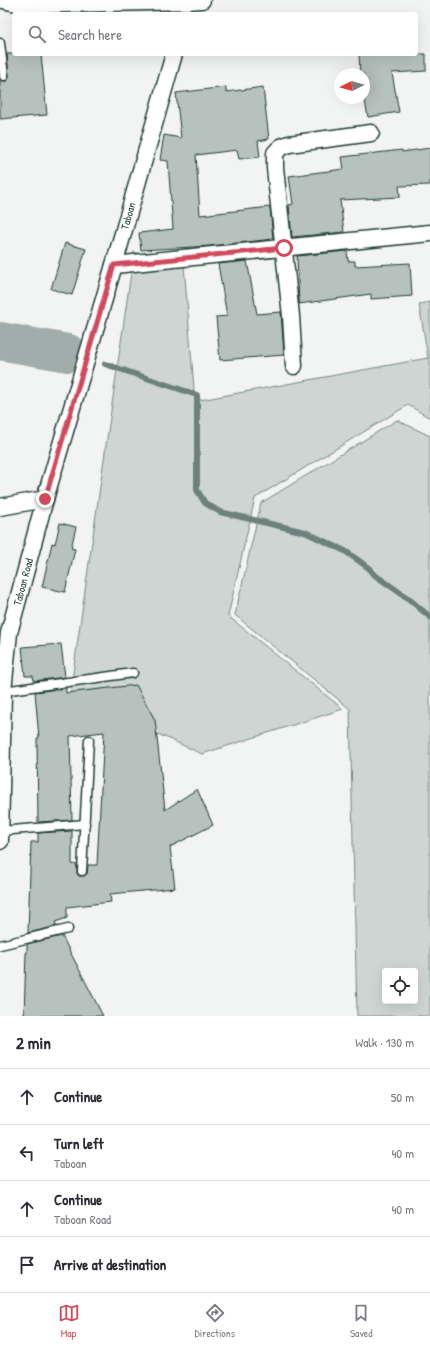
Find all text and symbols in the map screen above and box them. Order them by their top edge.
search box [12,12,418,56]
icon: search [26,23,48,45]
text: Search here [58,24,122,45]
north arrow [334,68,370,104]
street label: Taboan [117,201,139,231]
route start [275,239,293,257]
route end [36,490,54,508]
street label: Taboan Road [10,556,36,607]
map controls [382,968,418,1004]
button: locate [382,968,418,1004]
text: 2 min [16,1031,51,1054]
text: Walk · 130 m [355,1033,414,1051]
icon: ahead [16,1086,38,1108]
text: Continue [54,1086,102,1107]
text: 50 m [391,1088,414,1106]
text: Turn left [54,1133,104,1154]
icon: left [16,1142,38,1164]
text: 40 m [391,1144,414,1162]
text: Taboan [54,1154,87,1172]
text: Continue [54,1189,102,1210]
icon: ahead [16,1198,38,1220]
text: 40 m [391,1200,414,1218]
text: Taboan Road [54,1210,111,1228]
icon: arrive [16,1254,38,1276]
text: Arrive at destination [54,1254,166,1275]
tab: Map [58,1302,80,1340]
tab: Directions [195,1302,235,1340]
tab: Saved [350,1302,372,1340]

